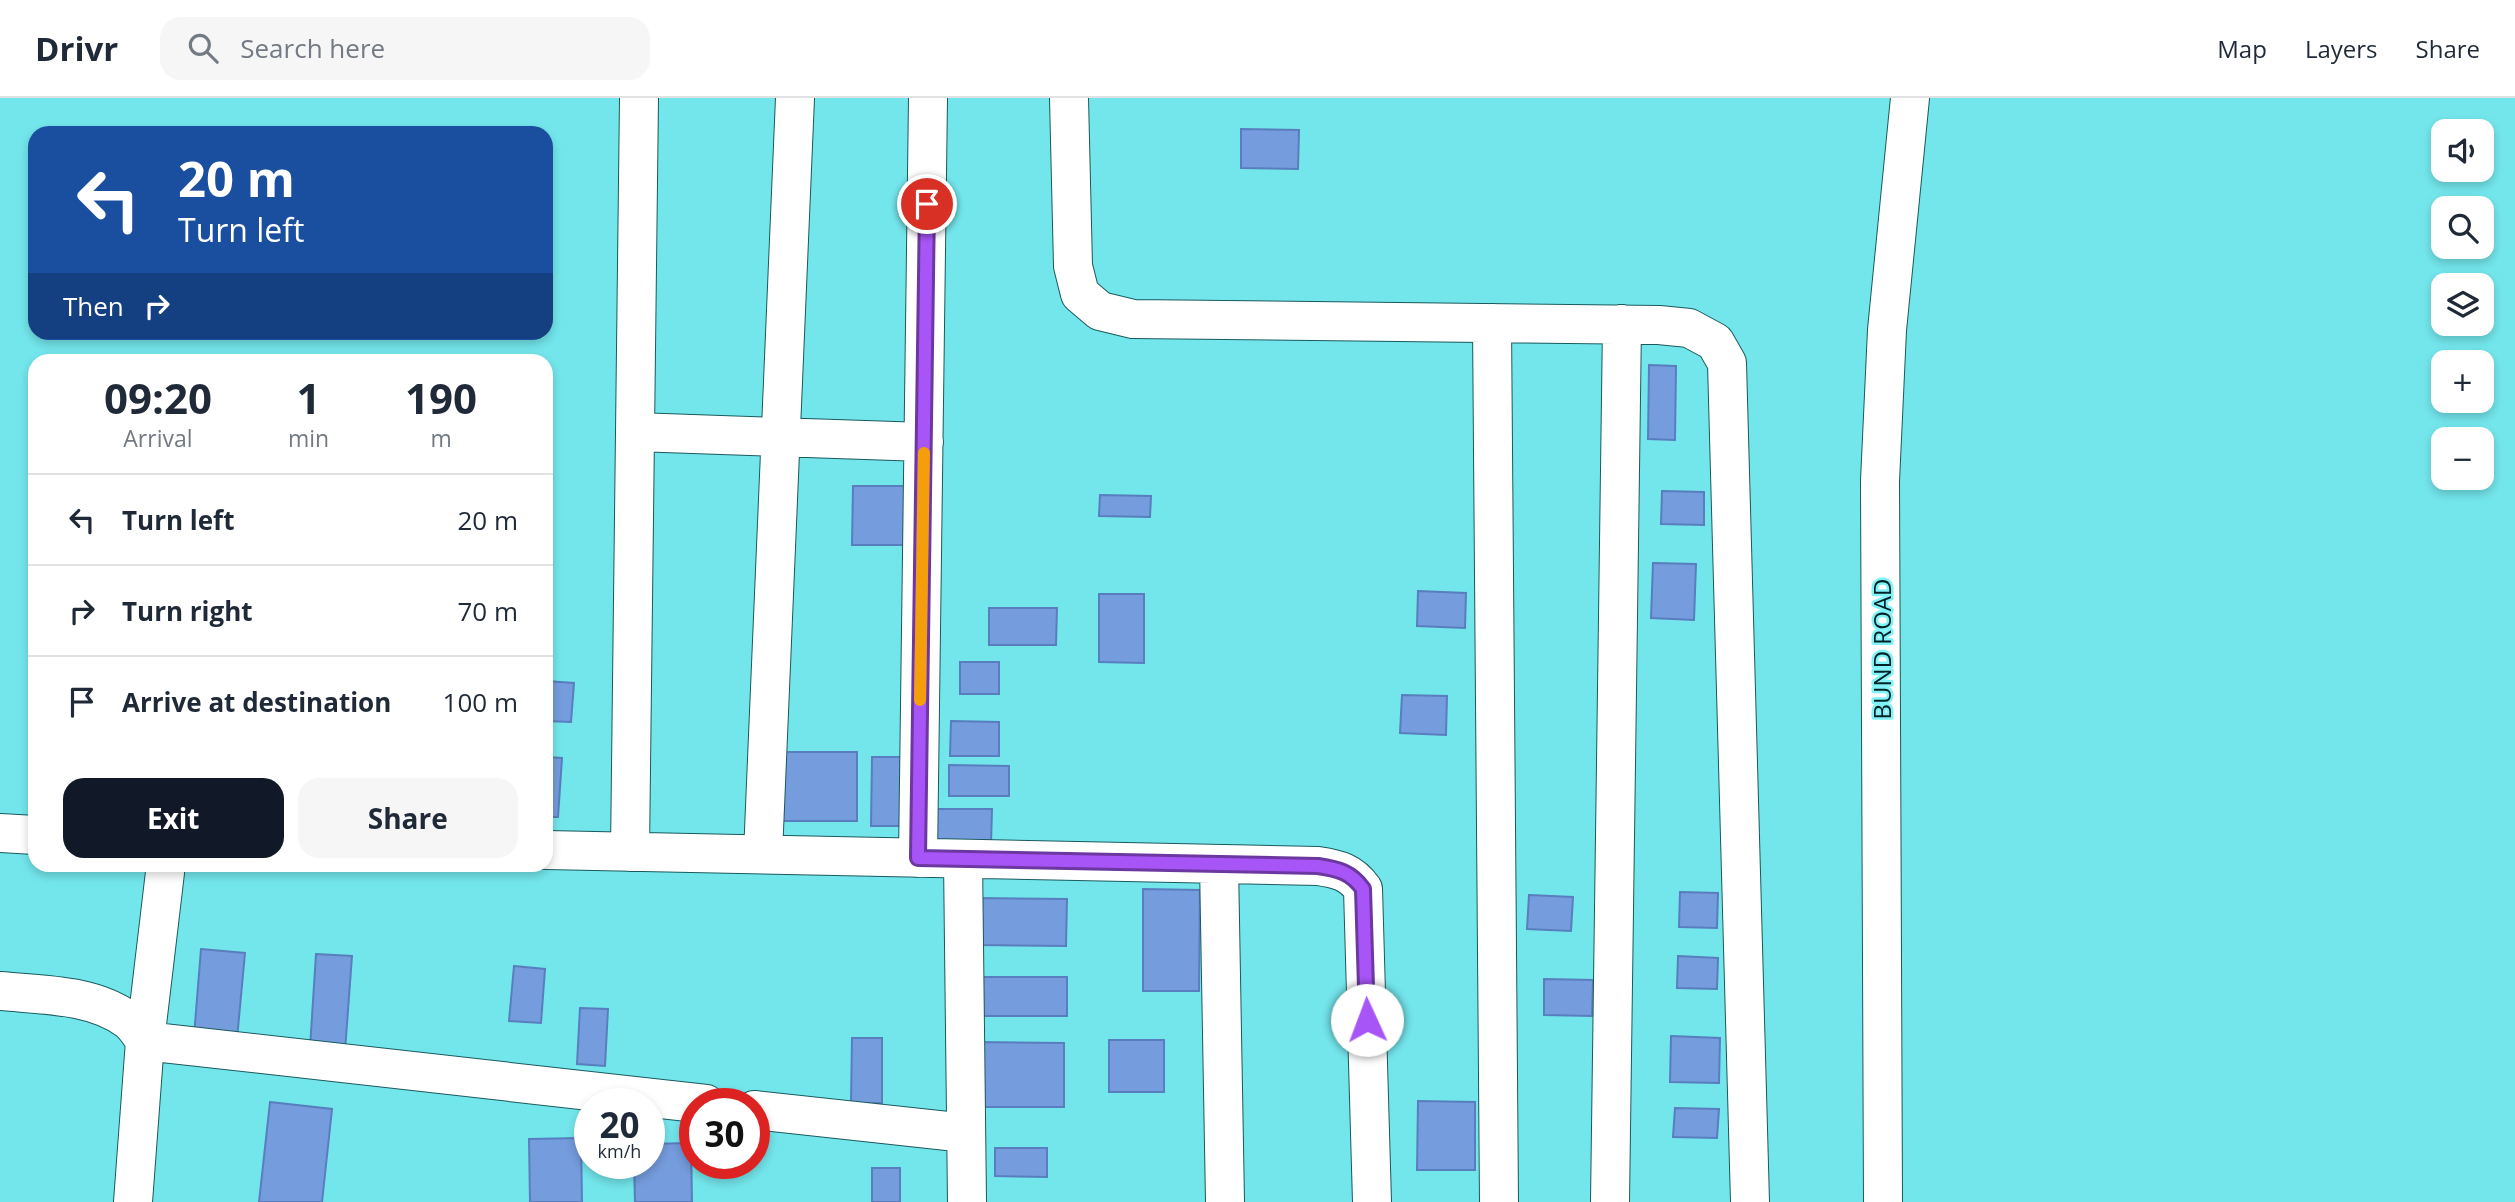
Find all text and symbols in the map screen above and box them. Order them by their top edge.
search box [160,17,650,80]
text: Drivr [35,26,118,71]
icon: search [184,29,222,67]
text: Search here [240,30,385,66]
text: Map [2217,32,2267,65]
text: Layers [2305,32,2378,65]
text: Share [2416,32,2480,65]
map controls [2431,119,2494,490]
button: sound [2431,119,2494,182]
text: 20 m [178,145,295,211]
icon: left [63,154,154,245]
pin [897,174,957,234]
icon: arrive [908,185,946,223]
button: search [2431,196,2494,259]
text: Turn left [178,208,304,251]
button: layers [2431,273,2494,336]
icon: right [138,287,176,325]
text: Then [63,288,124,324]
button: + [2431,350,2494,413]
text: 09:20 [104,369,212,426]
text: 1 [296,369,321,426]
text: 190 [405,369,477,426]
text: Arrival [123,422,193,454]
text: min [288,422,329,454]
text: m [430,422,452,454]
button: − [2431,427,2494,490]
icon: left [63,501,101,539]
text: Turn left [122,502,234,538]
text: 20 m [457,502,518,538]
street label: BUND ROAD [1865,579,1898,719]
icon: right [63,592,101,630]
text: Turn right [122,593,253,629]
text: 70 m [457,593,518,629]
icon: arrive [63,683,101,721]
text: Arrive at destination [122,684,391,720]
text: 100 m [443,684,518,720]
button: Exit [63,778,284,858]
button: Share [298,778,518,858]
position arrow [1330,983,1404,1057]
speed limit sign: 30 [679,1088,770,1179]
text: 20 [599,1101,640,1148]
text: km/h [598,1139,641,1163]

